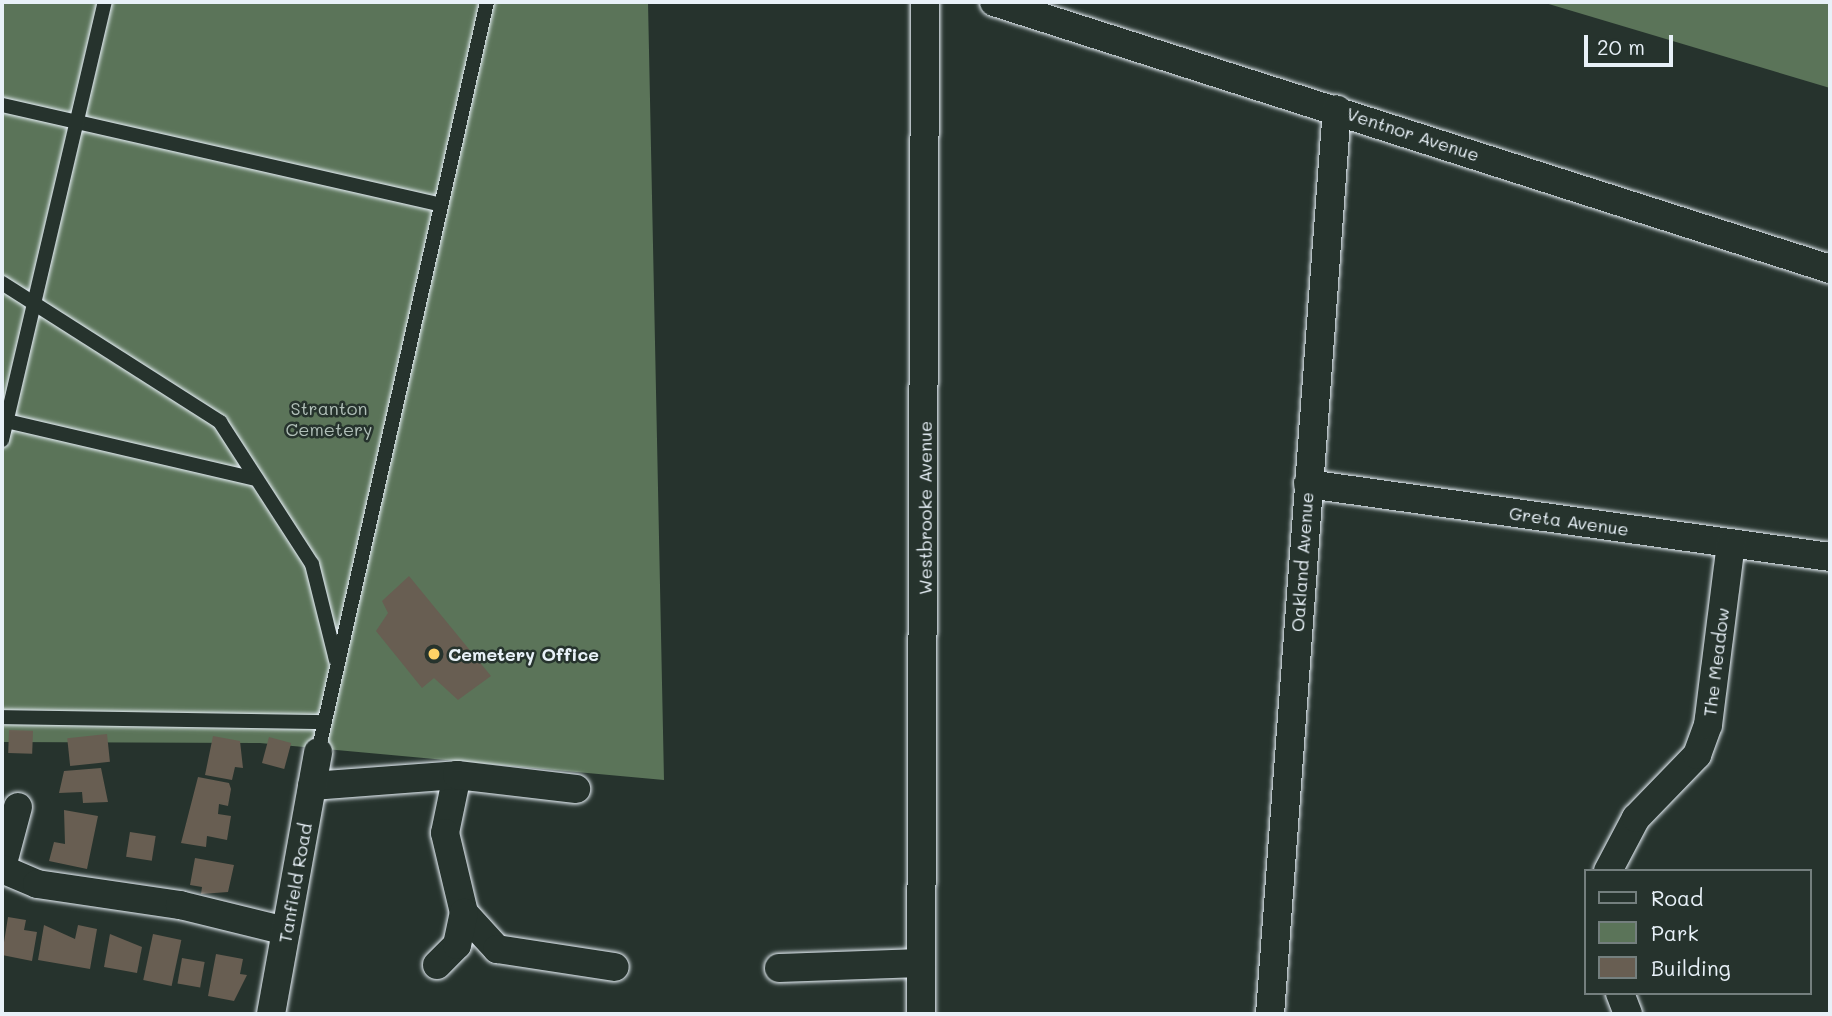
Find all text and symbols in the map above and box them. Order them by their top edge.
scale bar [1587,21,1676,65]
text: 20 m [1597,33,1645,60]
street label: Ventnor Avenue [1344,102,1482,166]
park label: Stranton Cemetery [286,398,372,440]
street label: Westbrooke Avenue [914,421,936,595]
street label: Oakland Avenue [1286,491,1318,633]
street label: Greta Avenue [1508,502,1630,540]
street label: The Meadow [1699,606,1733,718]
place label: Cemetery Office [448,643,599,665]
marker: Cemetery Office [426,646,442,662]
street label: Tanfield Road [274,821,316,945]
legend [1584,869,1811,995]
text: Road [1651,884,1703,911]
text: Park [1651,919,1699,946]
text: Building [1651,954,1731,981]

